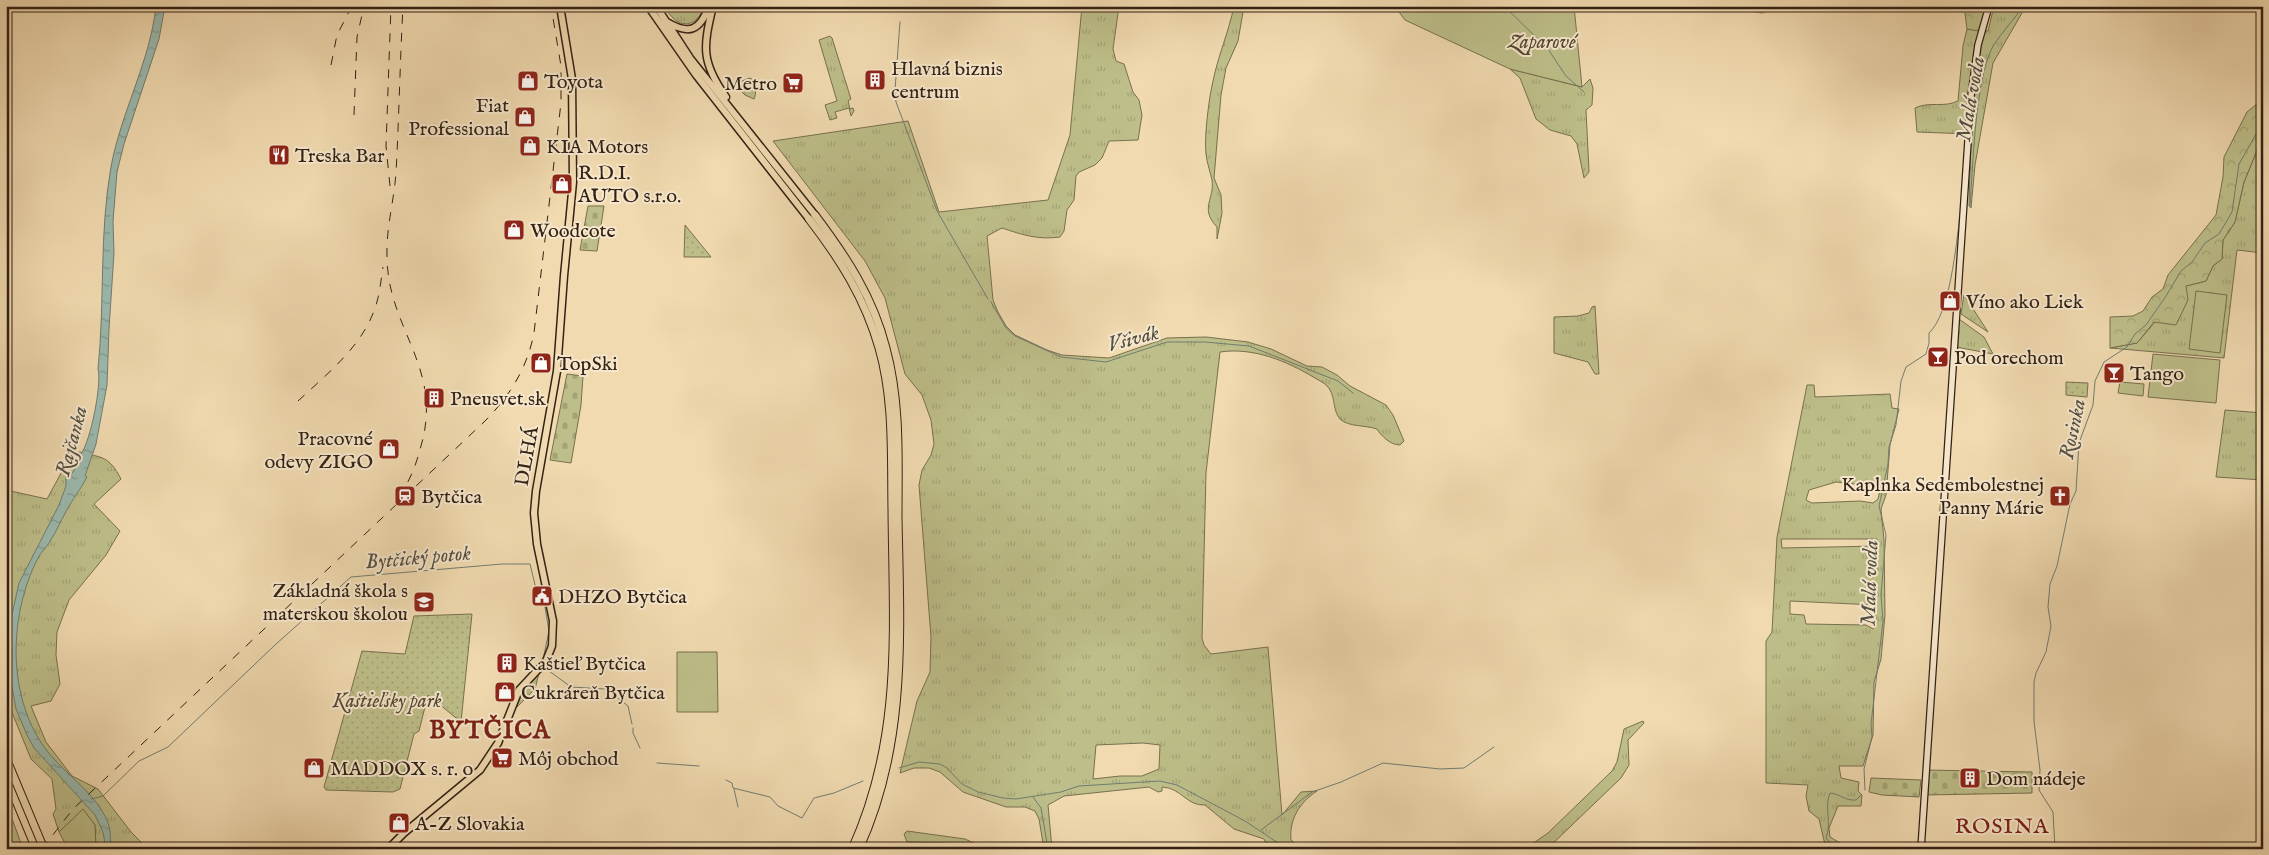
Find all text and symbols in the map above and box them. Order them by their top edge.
park label: Zaparové [1506,30,1579,56]
water label: Malá voda [1951,55,1992,144]
place label: Hlavná biznis centrum [891,57,1003,105]
building icon: Hlavná biznis centrum [863,68,887,92]
shop icon: Toyota [516,69,540,93]
place label: Toyota [544,70,603,95]
supermarket icon: Metro [781,71,805,95]
place label: Metro [724,72,777,97]
place label: Fiat Professional [408,94,510,142]
shop icon: Fiat Professional [513,105,537,129]
shop icon: KIA Motors [518,134,542,158]
place label: KIA Motors [546,135,648,160]
restaurant icon: Treska Bar [267,143,291,167]
place label: Treska Bar [295,144,385,169]
place label: R.D.I. AUTO s.r.o. [577,161,681,209]
shop icon: R.D.I. AUTO s.r.o. [550,172,574,196]
shop icon: Woodcote [502,218,526,242]
place label: Woodcote [530,219,616,244]
shop icon: Víno ako Liek [1938,289,1962,313]
place label: Víno ako Liek [1965,290,2084,315]
water label: Všivák [1105,319,1163,359]
bar icon: Pod orechom [1926,345,1950,369]
place label: Pod orechom [1954,346,2064,371]
shop icon: TopSki [529,351,553,375]
place label: TopSki [557,352,618,377]
bar icon: Tango [2102,361,2126,385]
place label: Tango [2130,362,2184,387]
building icon: Pneusvet.sk [422,386,446,410]
place label: Pneusvet.sk [450,387,546,412]
water label: Rosinka [2054,397,2093,462]
water label: Rajčanka [50,403,95,480]
street label: DLHÁ [510,424,545,488]
place label: Pracovné odevy ZIGO [264,427,373,475]
shop icon: Pracovné odevy ZIGO [377,437,401,461]
place label: Kaplnka Sedembolestnej Panny Márie [1841,473,2044,521]
station icon: Bytčica [393,484,417,508]
church icon: Kaplnka Sedembolestnej Panny Márie [2048,484,2072,508]
place label: Bytčica [421,485,482,510]
water label: Bytčický potok [364,540,473,577]
water label: Malá voda [1856,540,1885,626]
place label: Základná škola s materskou školou [263,579,408,627]
public building icon: DHZO Bytčica [530,584,554,608]
place label: DHZO Bytčica [558,585,687,610]
school or university icon: Základná škola s materskou školou [412,590,436,614]
building icon: Kaštieľ Bytčica [495,651,519,675]
place label: Kaštieľ Bytčica [523,652,646,677]
shop icon: Cukráreň Bytčica [493,680,517,704]
place label: Cukráreň Bytčica [521,681,665,706]
park label: Kaštieľsky park [332,689,441,714]
district label: BYTČICA [429,714,551,747]
supermarket icon: Môj obchod [490,746,514,770]
place label: Môj obchod [518,747,619,772]
shop icon: MADDOX s. r. o [302,756,326,780]
place label: MADDOX s. r. o [330,757,473,782]
building icon: Dom nádeje [1958,766,1982,790]
place label: Dom nádeje [1986,767,2086,792]
shop icon: A-Z Slovakia [387,811,411,835]
place label: A-Z Slovakia [414,812,525,837]
district label: ROSINA [1955,813,2049,841]

